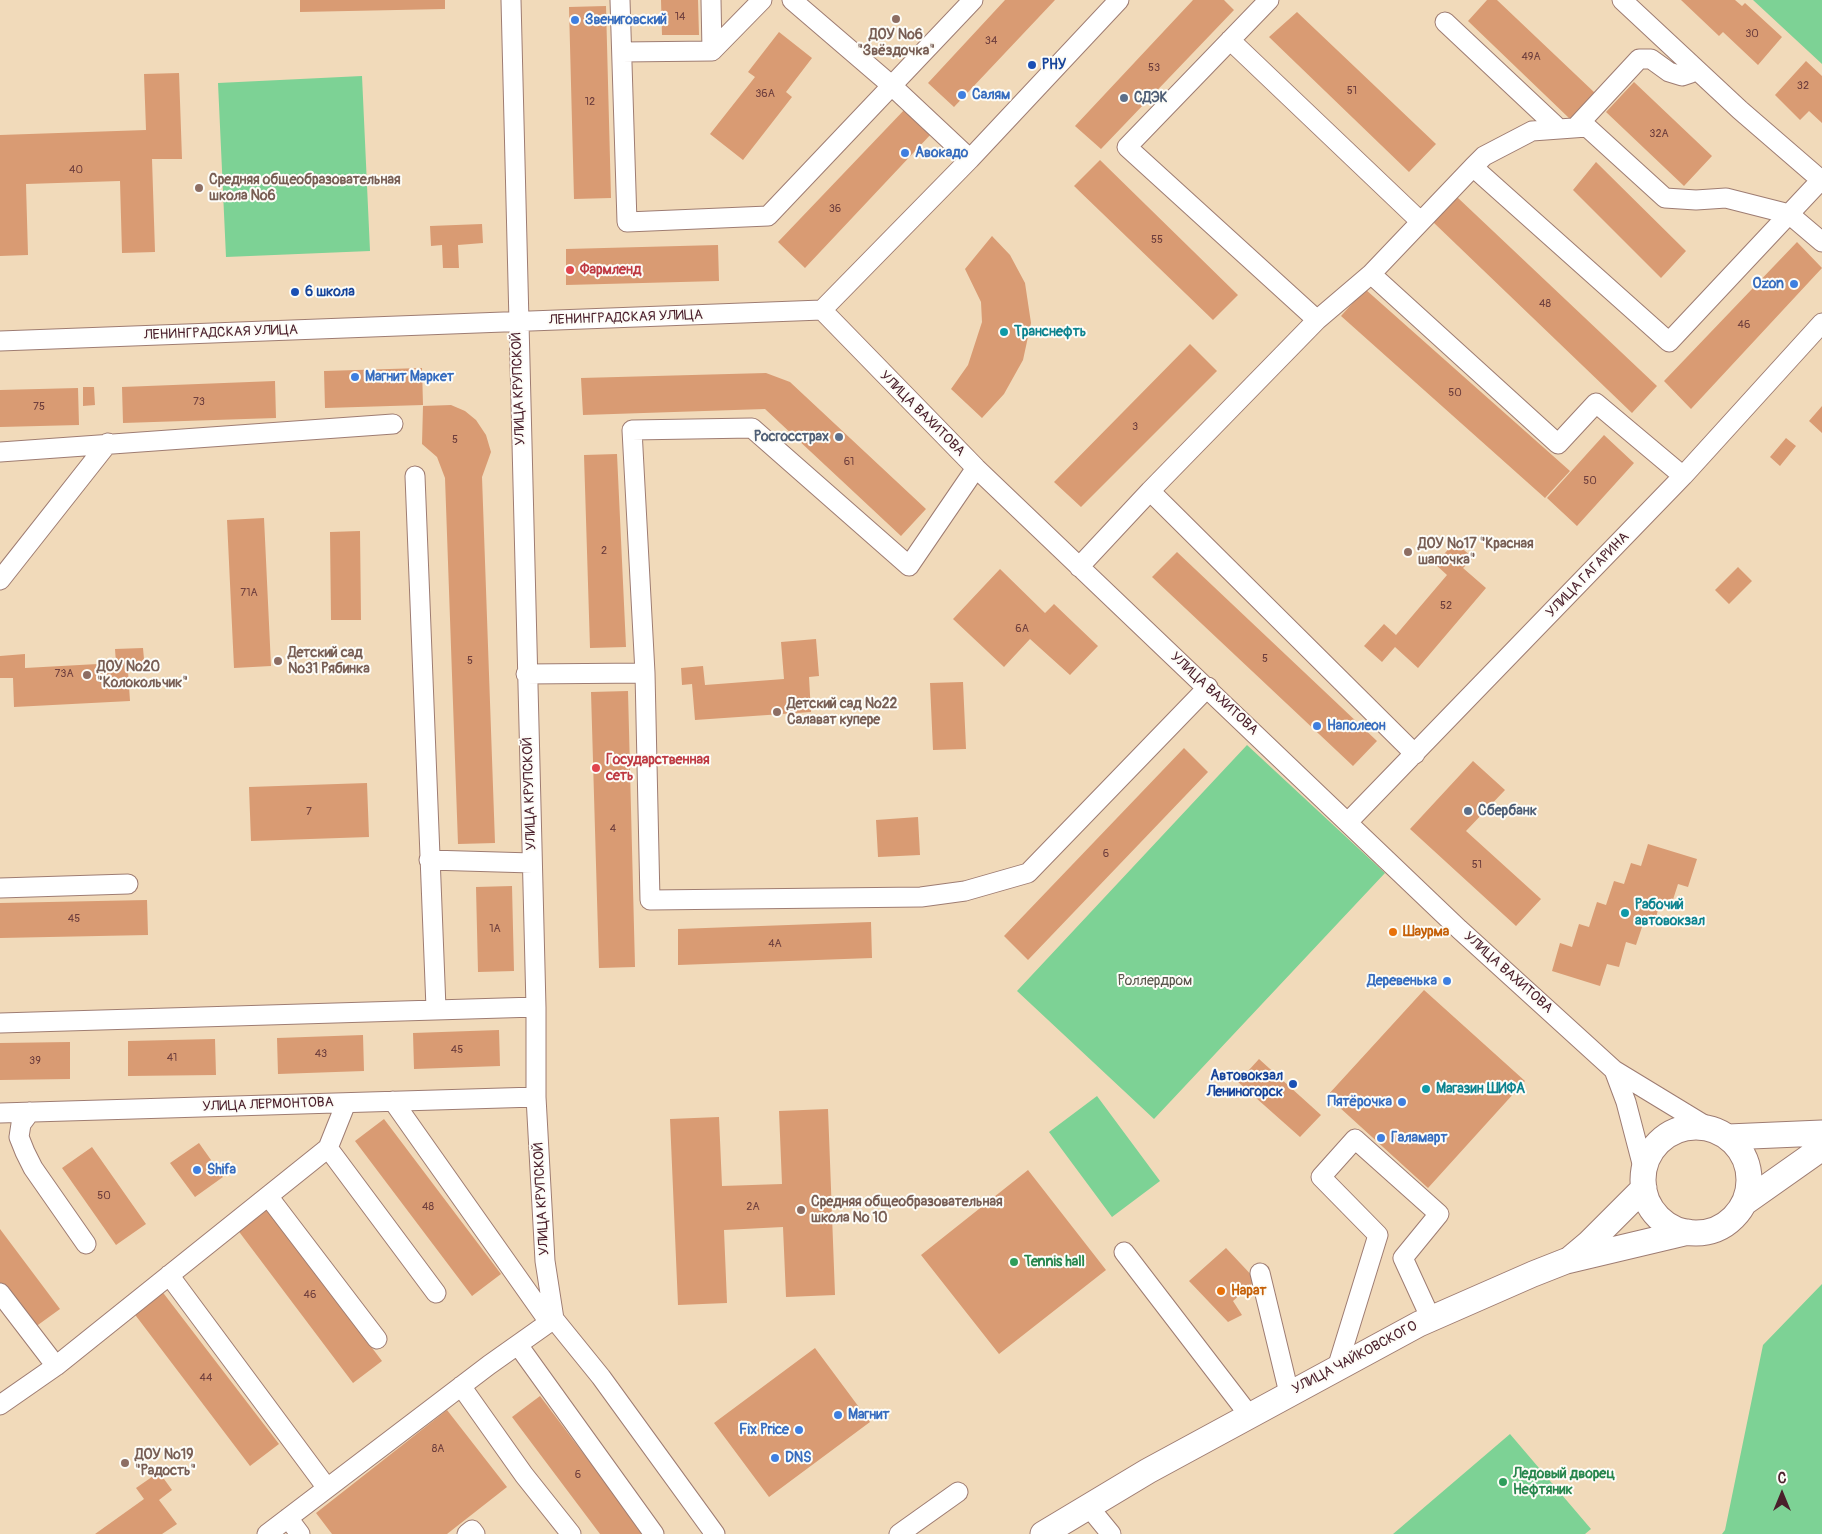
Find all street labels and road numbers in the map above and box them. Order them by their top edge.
street label: ЛЕНИНГРАДСКАЯ УЛИЦА [549,307,703,329]
street label: ЛЕНИНГРАДСКАЯ УЛИЦА [144,322,298,344]
street label: УЛИЦА КРУПСКОЙ [509,332,529,446]
street label: УЛИЦА ВАХИТОВА [876,368,968,460]
street label: УЛИЦА ГАГАРИНА [1543,529,1633,621]
street label: УЛИЦА ВАХИТОВА [1167,649,1261,739]
street label: УЛИЦА КРУПСКОЙ [520,737,540,851]
street label: УЛИЦА ВАХИТОВА [1460,929,1556,1017]
street label: УЛИЦА ЛЕРМОНТОВА [202,1094,334,1116]
street label: УЛИЦА КРУПСКОЙ [531,1142,553,1256]
street label: УЛИЦА ЧАЙКОВСКОГО [1290,1318,1420,1398]

